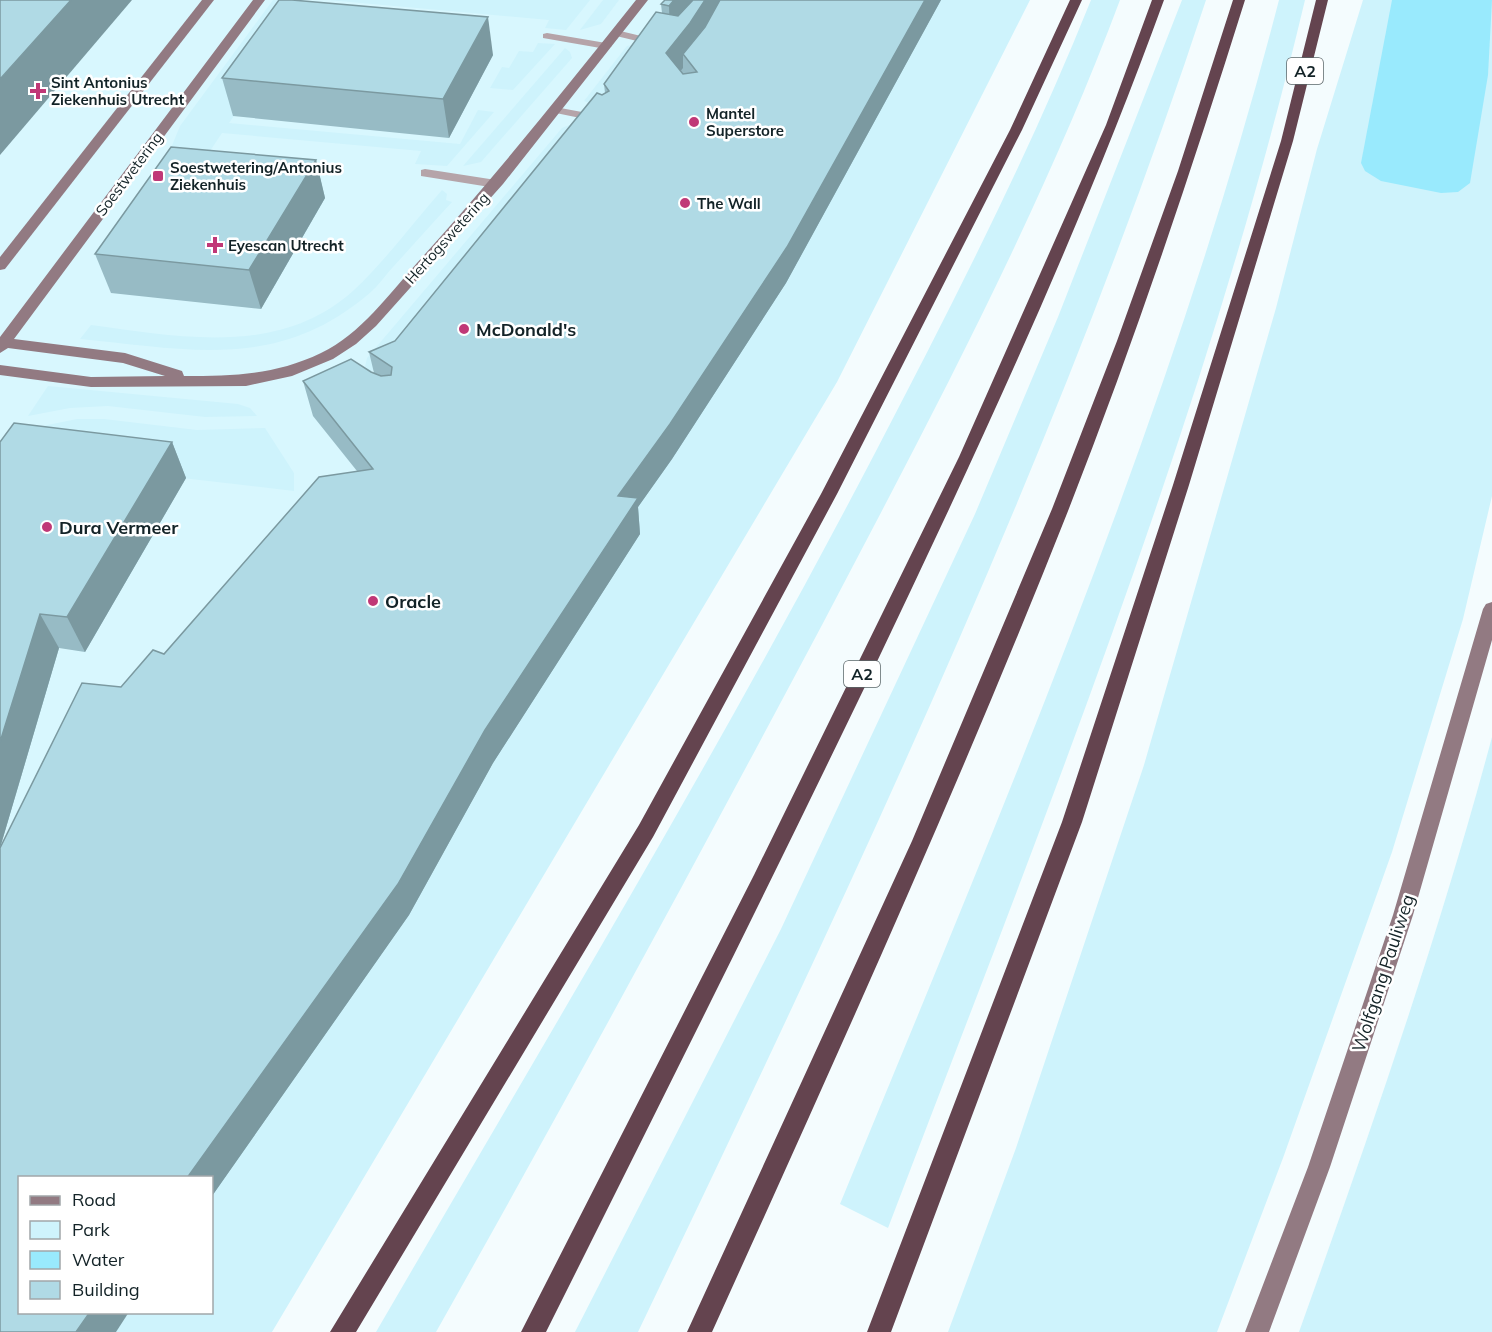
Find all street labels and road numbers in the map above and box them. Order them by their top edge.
road number: A2 [1287,58,1323,84]
street label: Soestwetering [91,128,167,220]
street label: Hertogswetering [401,188,493,288]
road number: A2 [844,661,880,687]
street label: Wolfgang Pauliweg [1347,891,1419,1055]

